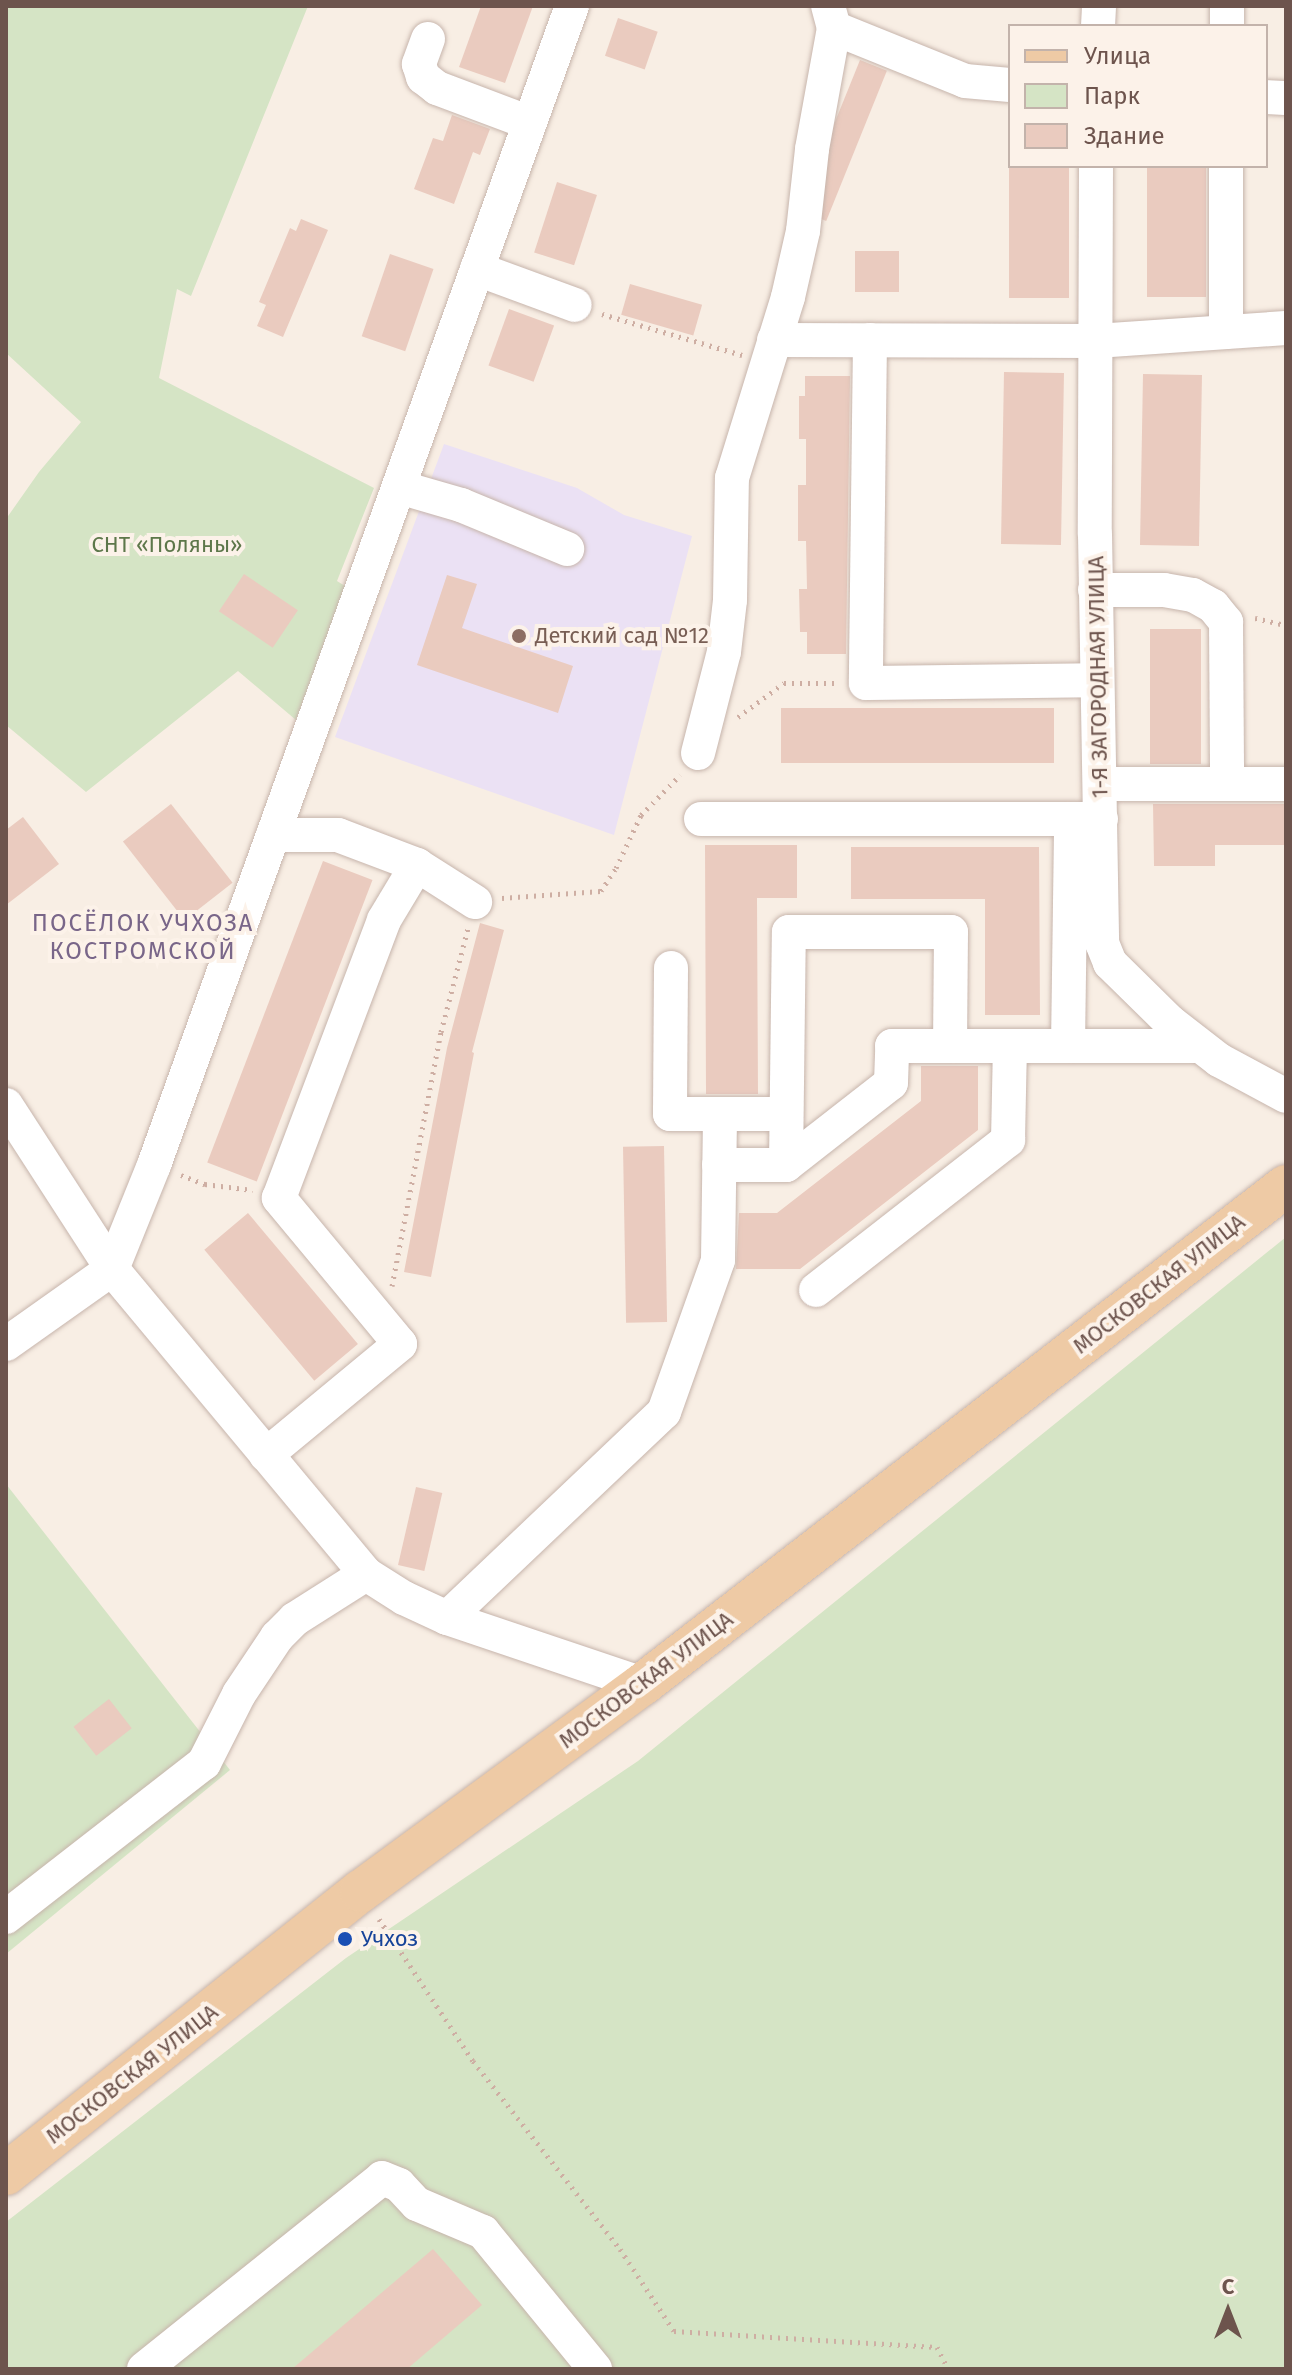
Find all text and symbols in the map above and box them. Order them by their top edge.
legend [1008,24,1268,168]
text: Улица [1084,42,1151,70]
text: Парк [1084,82,1140,110]
text: Здание [1084,122,1165,150]
park label: СНТ «Поляны» [91,532,243,558]
street label: 1-Я ЗАГОРОДНАЯ УЛИЦА [1083,556,1113,798]
place label: Детский сад №12 [535,623,709,649]
marker: Детский сад №12 [510,627,528,645]
district label: ПОСЁЛОК УЧХОЗА КОСТРОМСКОЙ [32,910,254,966]
street label: МОСКОВСКАЯ УЛИЦА [1068,1209,1250,1359]
street label: МОСКОВСКАЯ УЛИЦА [554,1606,738,1754]
place label: Учхоз [361,1926,418,1952]
marker: Учхоз [336,1930,354,1948]
street label: МОСКОВСКАЯ УЛИЦА [41,1999,223,2149]
north arrow [1188,2271,1268,2351]
text: С [1222,2273,1234,2300]

